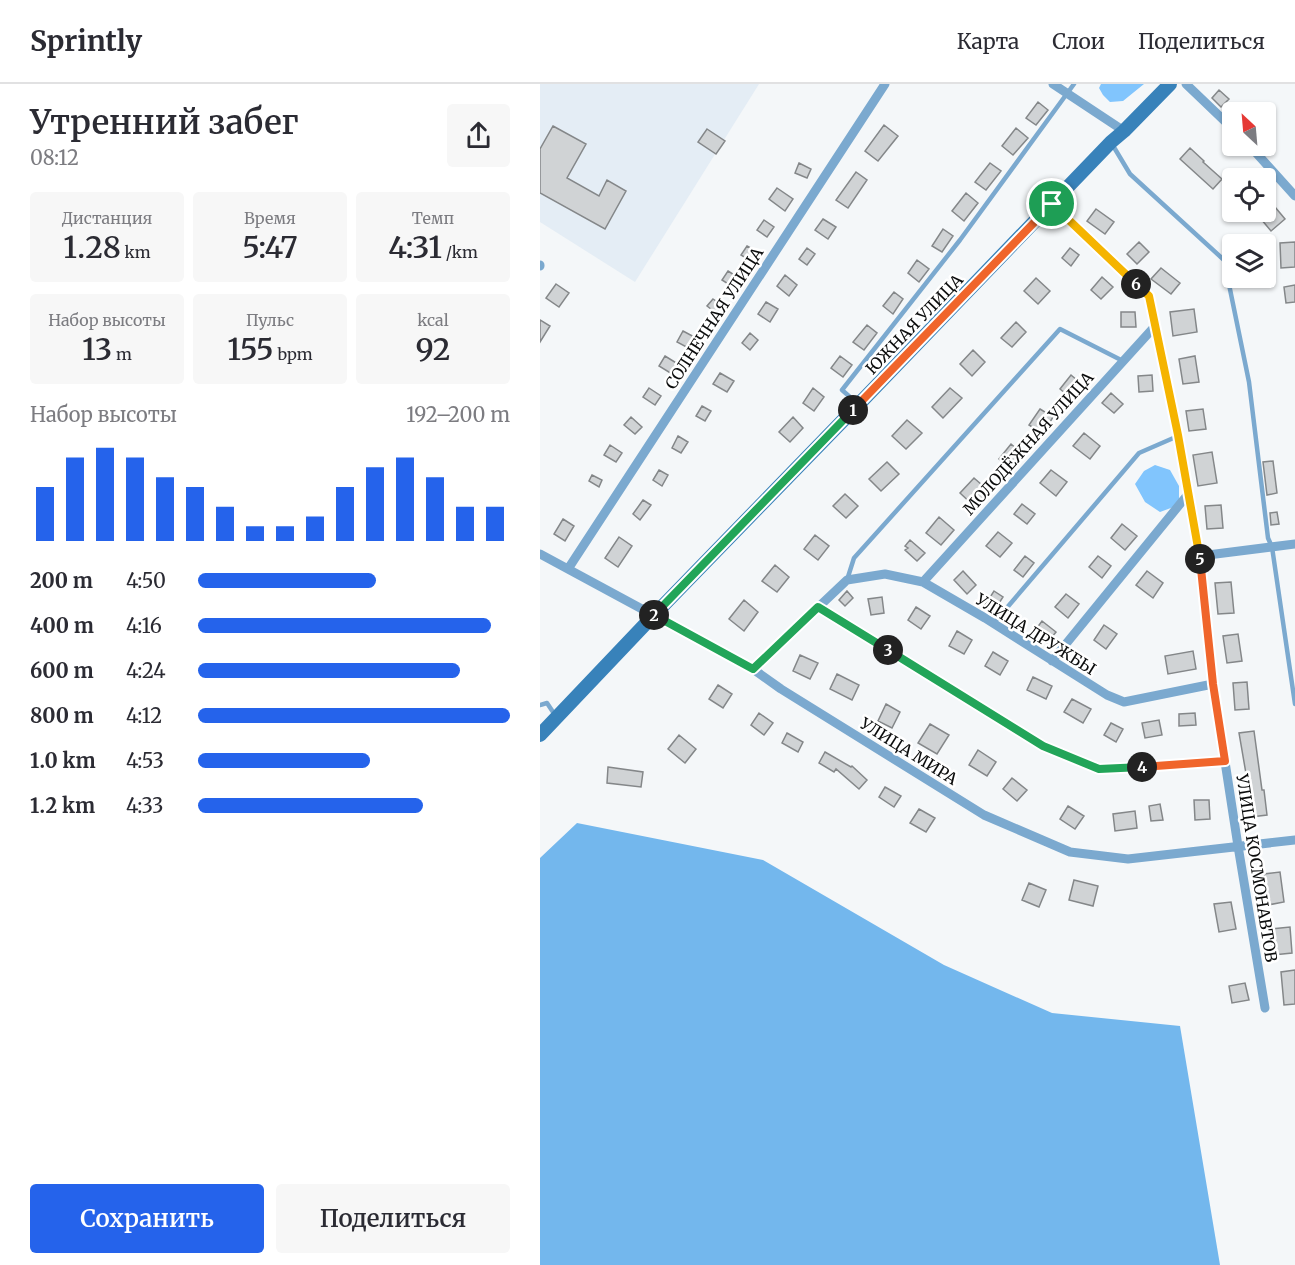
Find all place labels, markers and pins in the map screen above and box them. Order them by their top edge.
pin [1026,178,1077,229]
pin: 6 [1121,269,1151,299]
pin: 1 [838,395,868,425]
pin: 5 [1185,544,1215,574]
pin: 2 [639,600,669,630]
pin: 3 [873,635,903,665]
pin: 4 [1127,752,1157,782]

